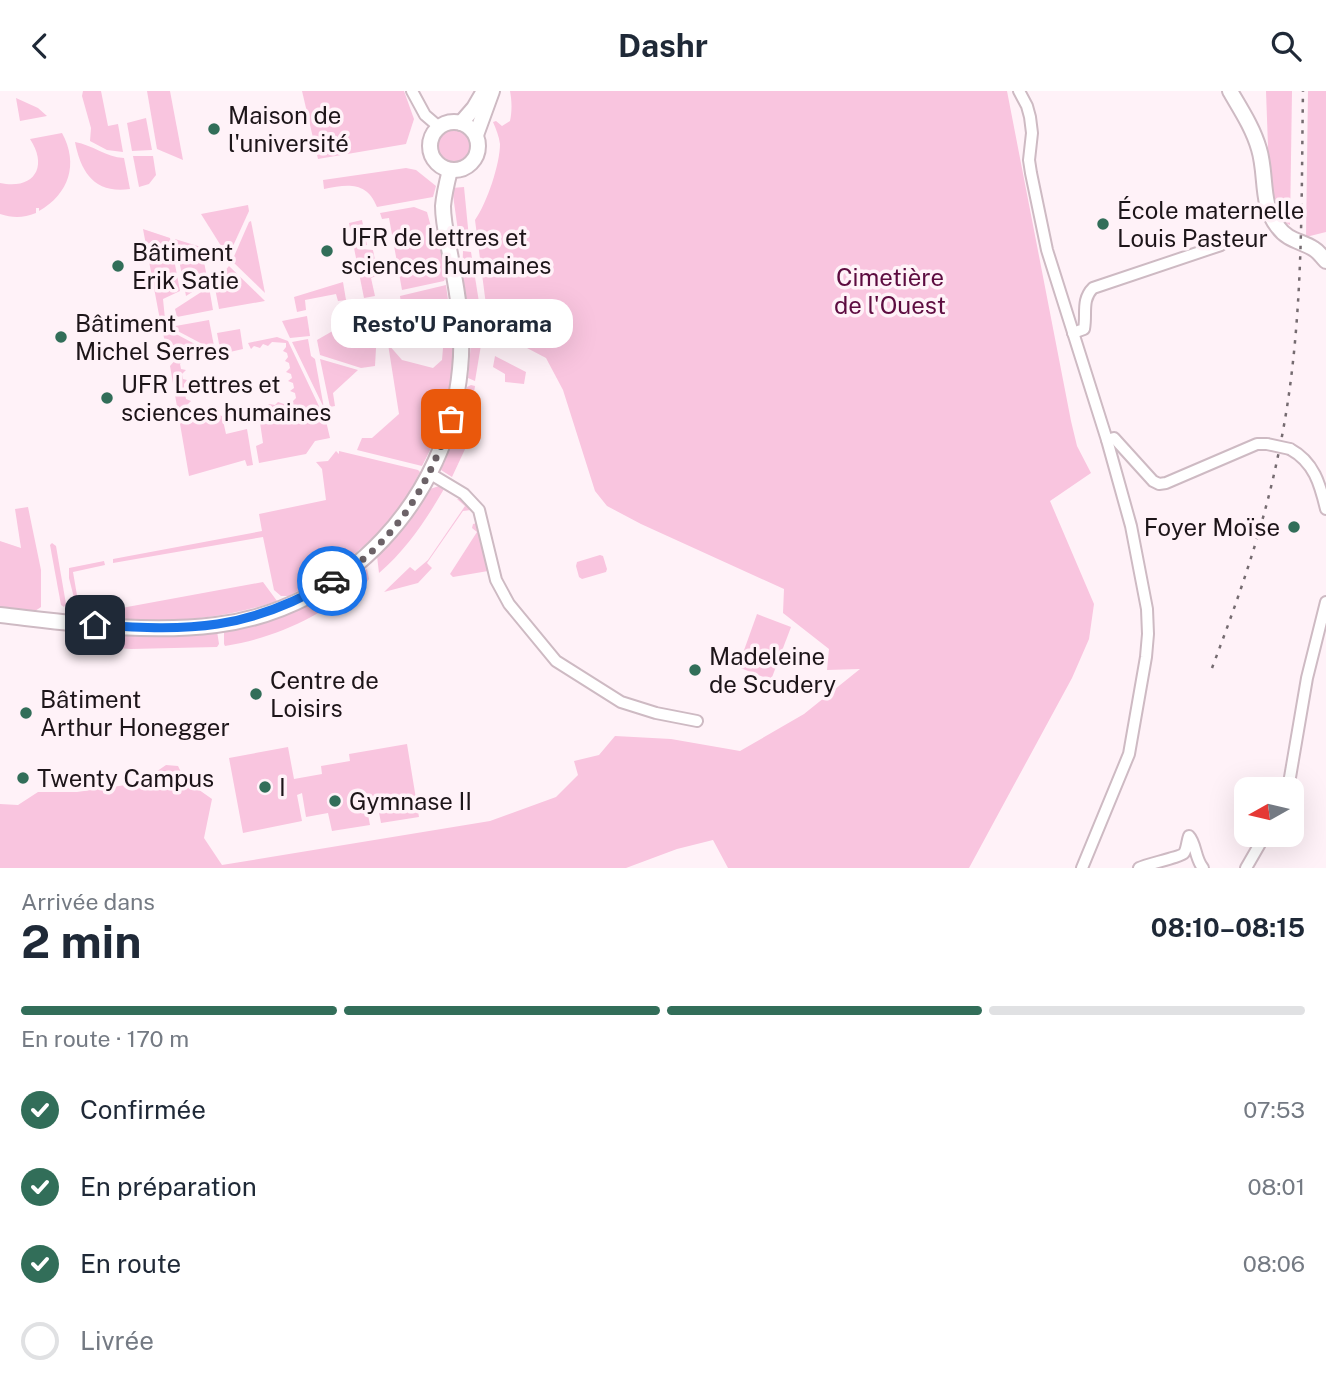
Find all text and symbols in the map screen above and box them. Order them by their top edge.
icon: back [21,27,59,65]
text: Dashr [618,27,708,64]
icon: search [1267,27,1305,65]
place label: Maison de l'université [228,101,349,157]
marker: Maison de l'université [206,121,222,137]
place label: École maternelle Louis Pasteur [1117,196,1304,252]
marker: École maternelle Louis Pasteur [1095,216,1111,232]
place label: UFR de lettres et sciences humaines [341,223,551,279]
place label: Bâtiment Erik Satie [132,238,239,294]
marker: UFR de lettres et sciences humaines [319,243,335,259]
marker: Bâtiment Erik Satie [110,258,126,274]
park label: Cimetière de l'Ouest [834,263,946,319]
callout: Resto'U Panorama [330,300,572,349]
place label: Bâtiment Michel Serres [75,309,230,365]
text: Resto'U Panorama [352,310,552,337]
marker: Bâtiment Michel Serres [53,329,69,345]
place label: UFR Lettres et sciences humaines [121,370,331,426]
pin [421,389,481,449]
marker: UFR Lettres et sciences humaines [99,390,115,406]
icon: bag [432,400,470,438]
place label: Foyer Moïse [1144,513,1280,541]
marker: Foyer Moïse [1286,519,1302,535]
courier [297,546,367,616]
icon: car [313,562,351,600]
pin [65,595,125,655]
icon: home [76,606,114,644]
place label: Madeleine de Scudery [709,642,836,698]
marker: Madeleine de Scudery [687,662,703,678]
place label: Centre de Loisirs [270,666,379,722]
place label: Bâtiment Arthur Honegger [40,685,230,741]
marker: Centre de Loisirs [248,686,264,702]
marker: Bâtiment Arthur Honegger [18,705,34,721]
place label: Twenty Campus [37,764,214,792]
marker: Twenty Campus [15,770,31,786]
place label: I [279,773,286,801]
north arrow [1234,777,1304,847]
map controls [1234,777,1304,847]
marker: I [257,779,273,795]
place label: Gymnase II [349,787,472,815]
marker: Gymnase II [327,793,343,809]
text: Arrivée dans [21,888,155,915]
text: 08:10–08:15 [1151,912,1305,943]
text: 2 min [21,914,141,968]
text: En route · 170 m [21,1025,189,1052]
icon: check [21,1091,59,1129]
text: Confirmée [80,1094,206,1125]
text: 07:53 [1243,1096,1305,1123]
icon: check [21,1168,59,1206]
text: En préparation [80,1171,257,1202]
text: 08:01 [1248,1173,1305,1200]
icon: check [21,1245,59,1283]
text: En route [80,1248,181,1279]
text: 08:06 [1243,1250,1305,1277]
text: Livrée [80,1325,154,1356]

